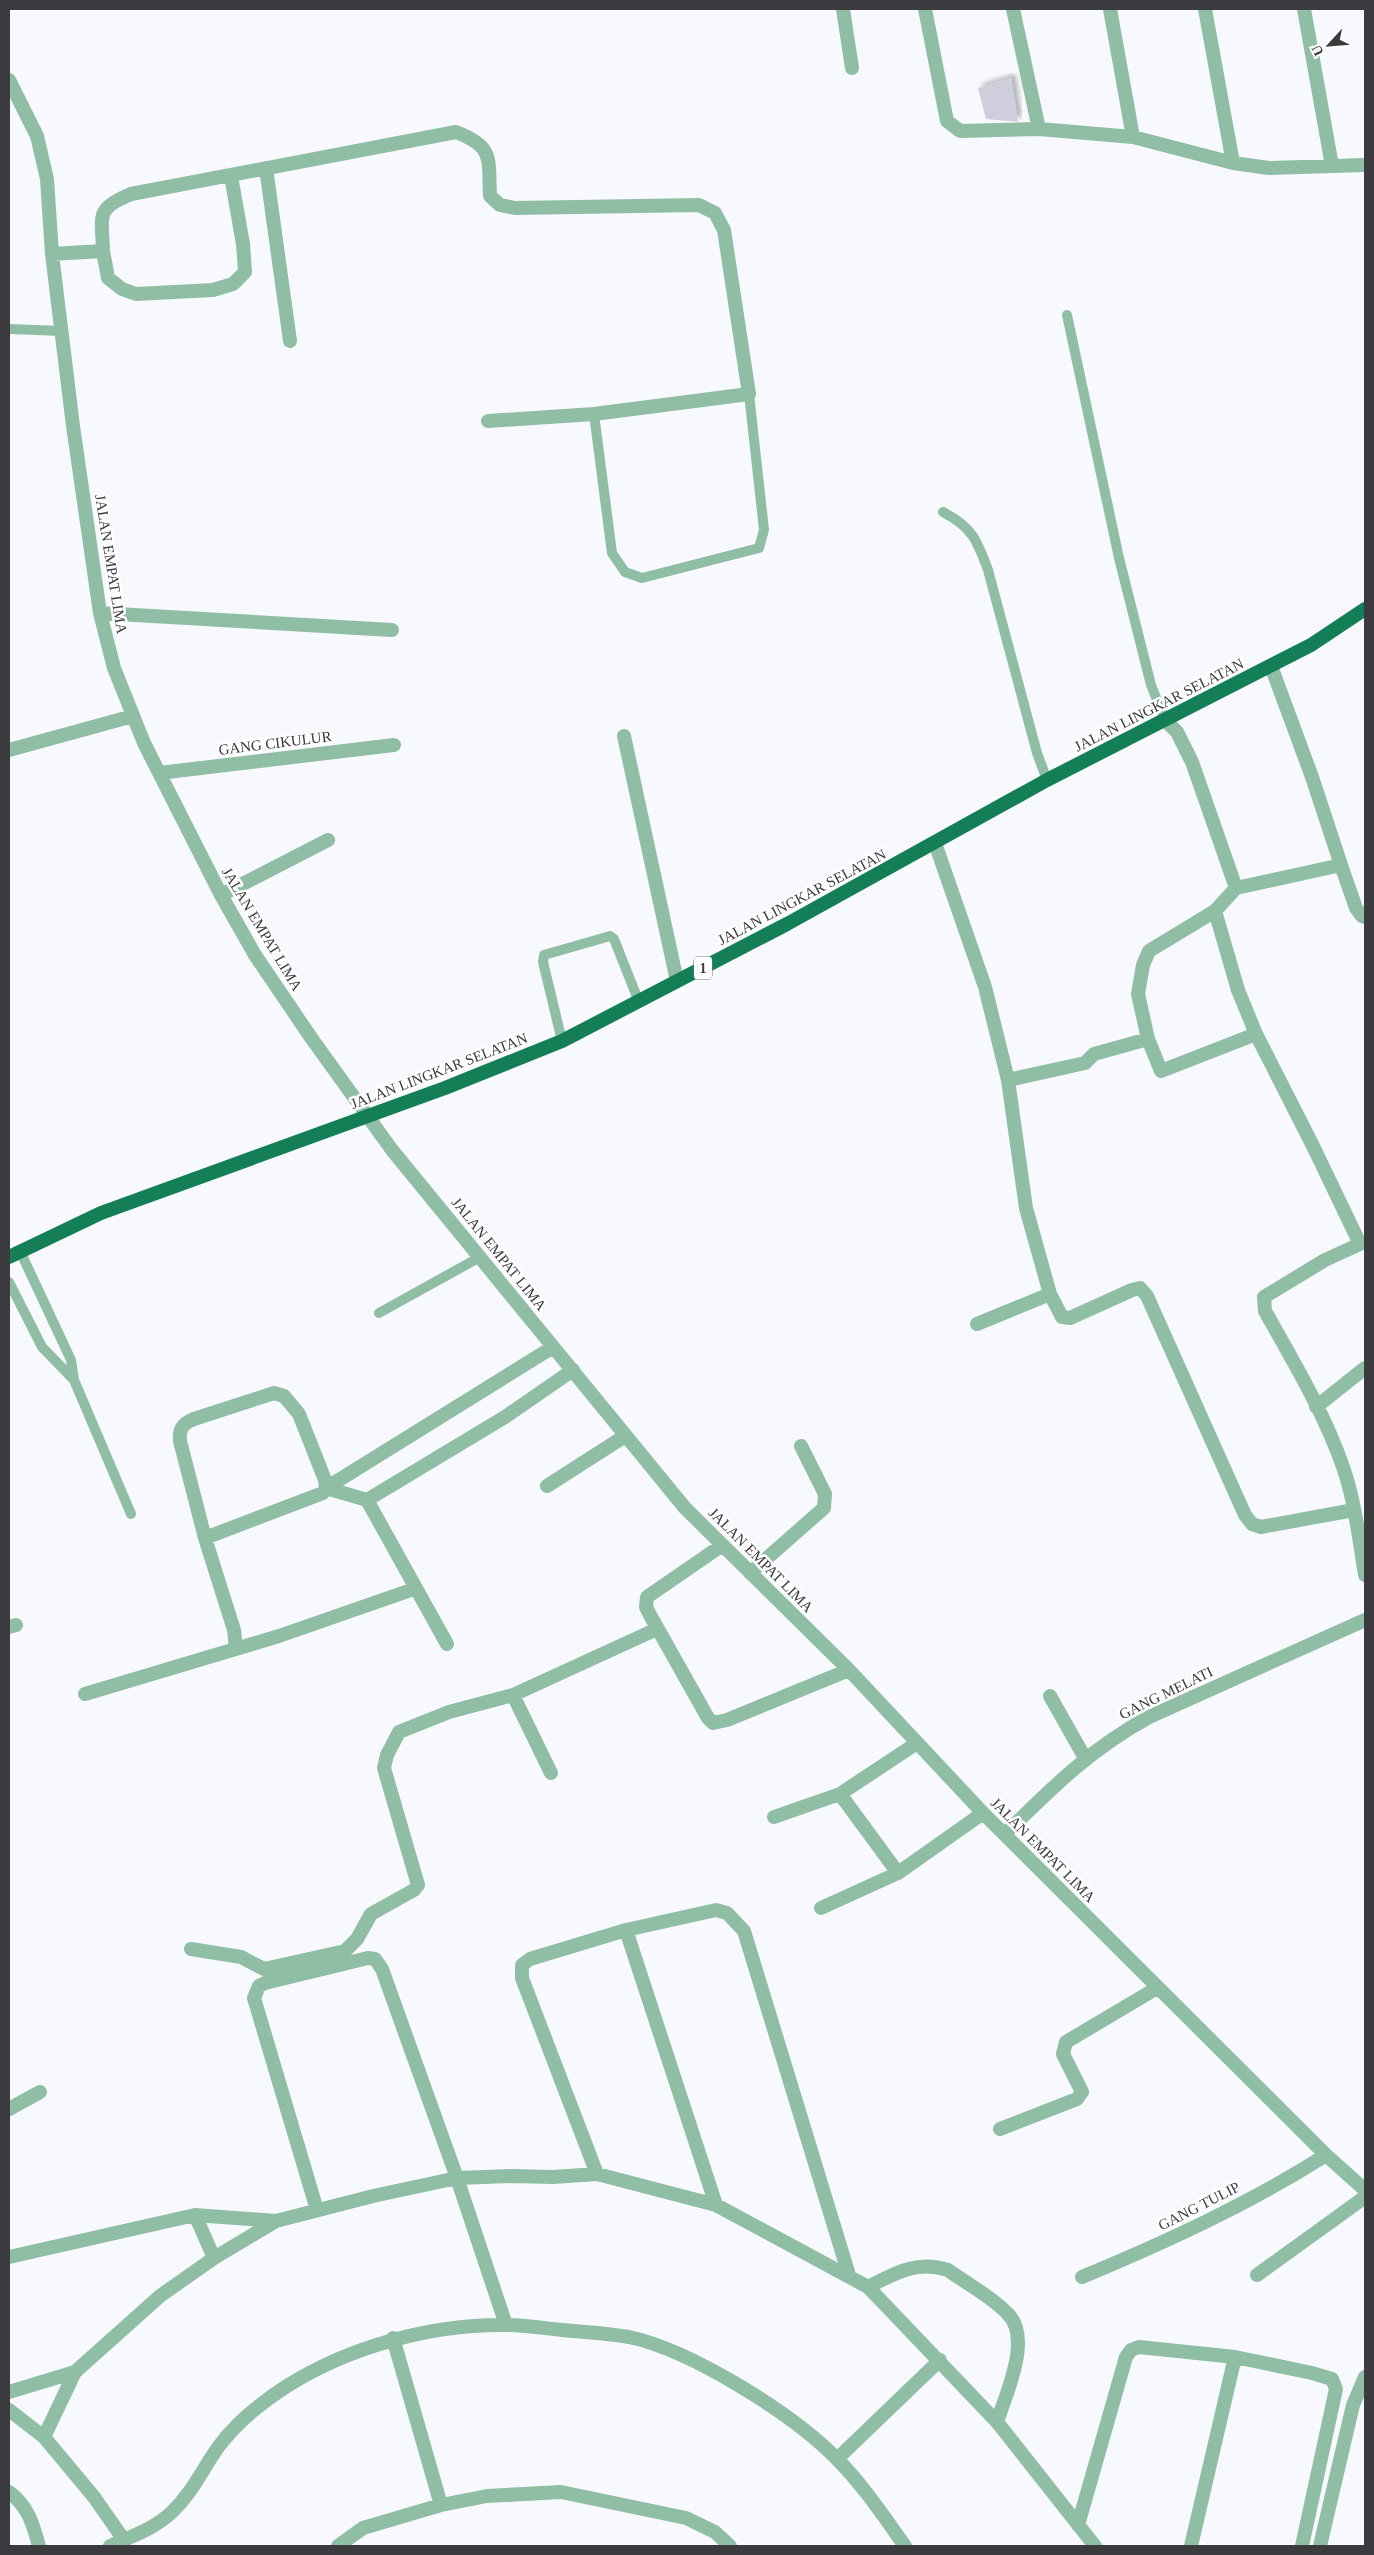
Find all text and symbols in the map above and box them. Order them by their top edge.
north arrow [1304,20,1354,70]
text: U [1309,43,1327,58]
street label: JALAN EMPAT LIMA [92,493,130,635]
street label: JALAN LINGKAR SELATAN [1072,655,1247,755]
street label: GANG CIKULUR [218,728,332,758]
street label: JALAN LINGKAR SELATAN [715,846,889,948]
street label: JALAN EMPAT LIMA [219,865,305,994]
road number: 1 [694,956,712,980]
street label: JALAN LINGKAR SELATAN [348,1030,530,1112]
street label: JALAN EMPAT LIMA [448,1194,550,1314]
street label: JALAN EMPAT LIMA [706,1505,817,1616]
street label: GANG MELATI [1117,1663,1215,1723]
street label: JALAN EMPAT LIMA [988,1795,1099,1906]
street label: GANG TULIP [1156,2179,1242,2233]

